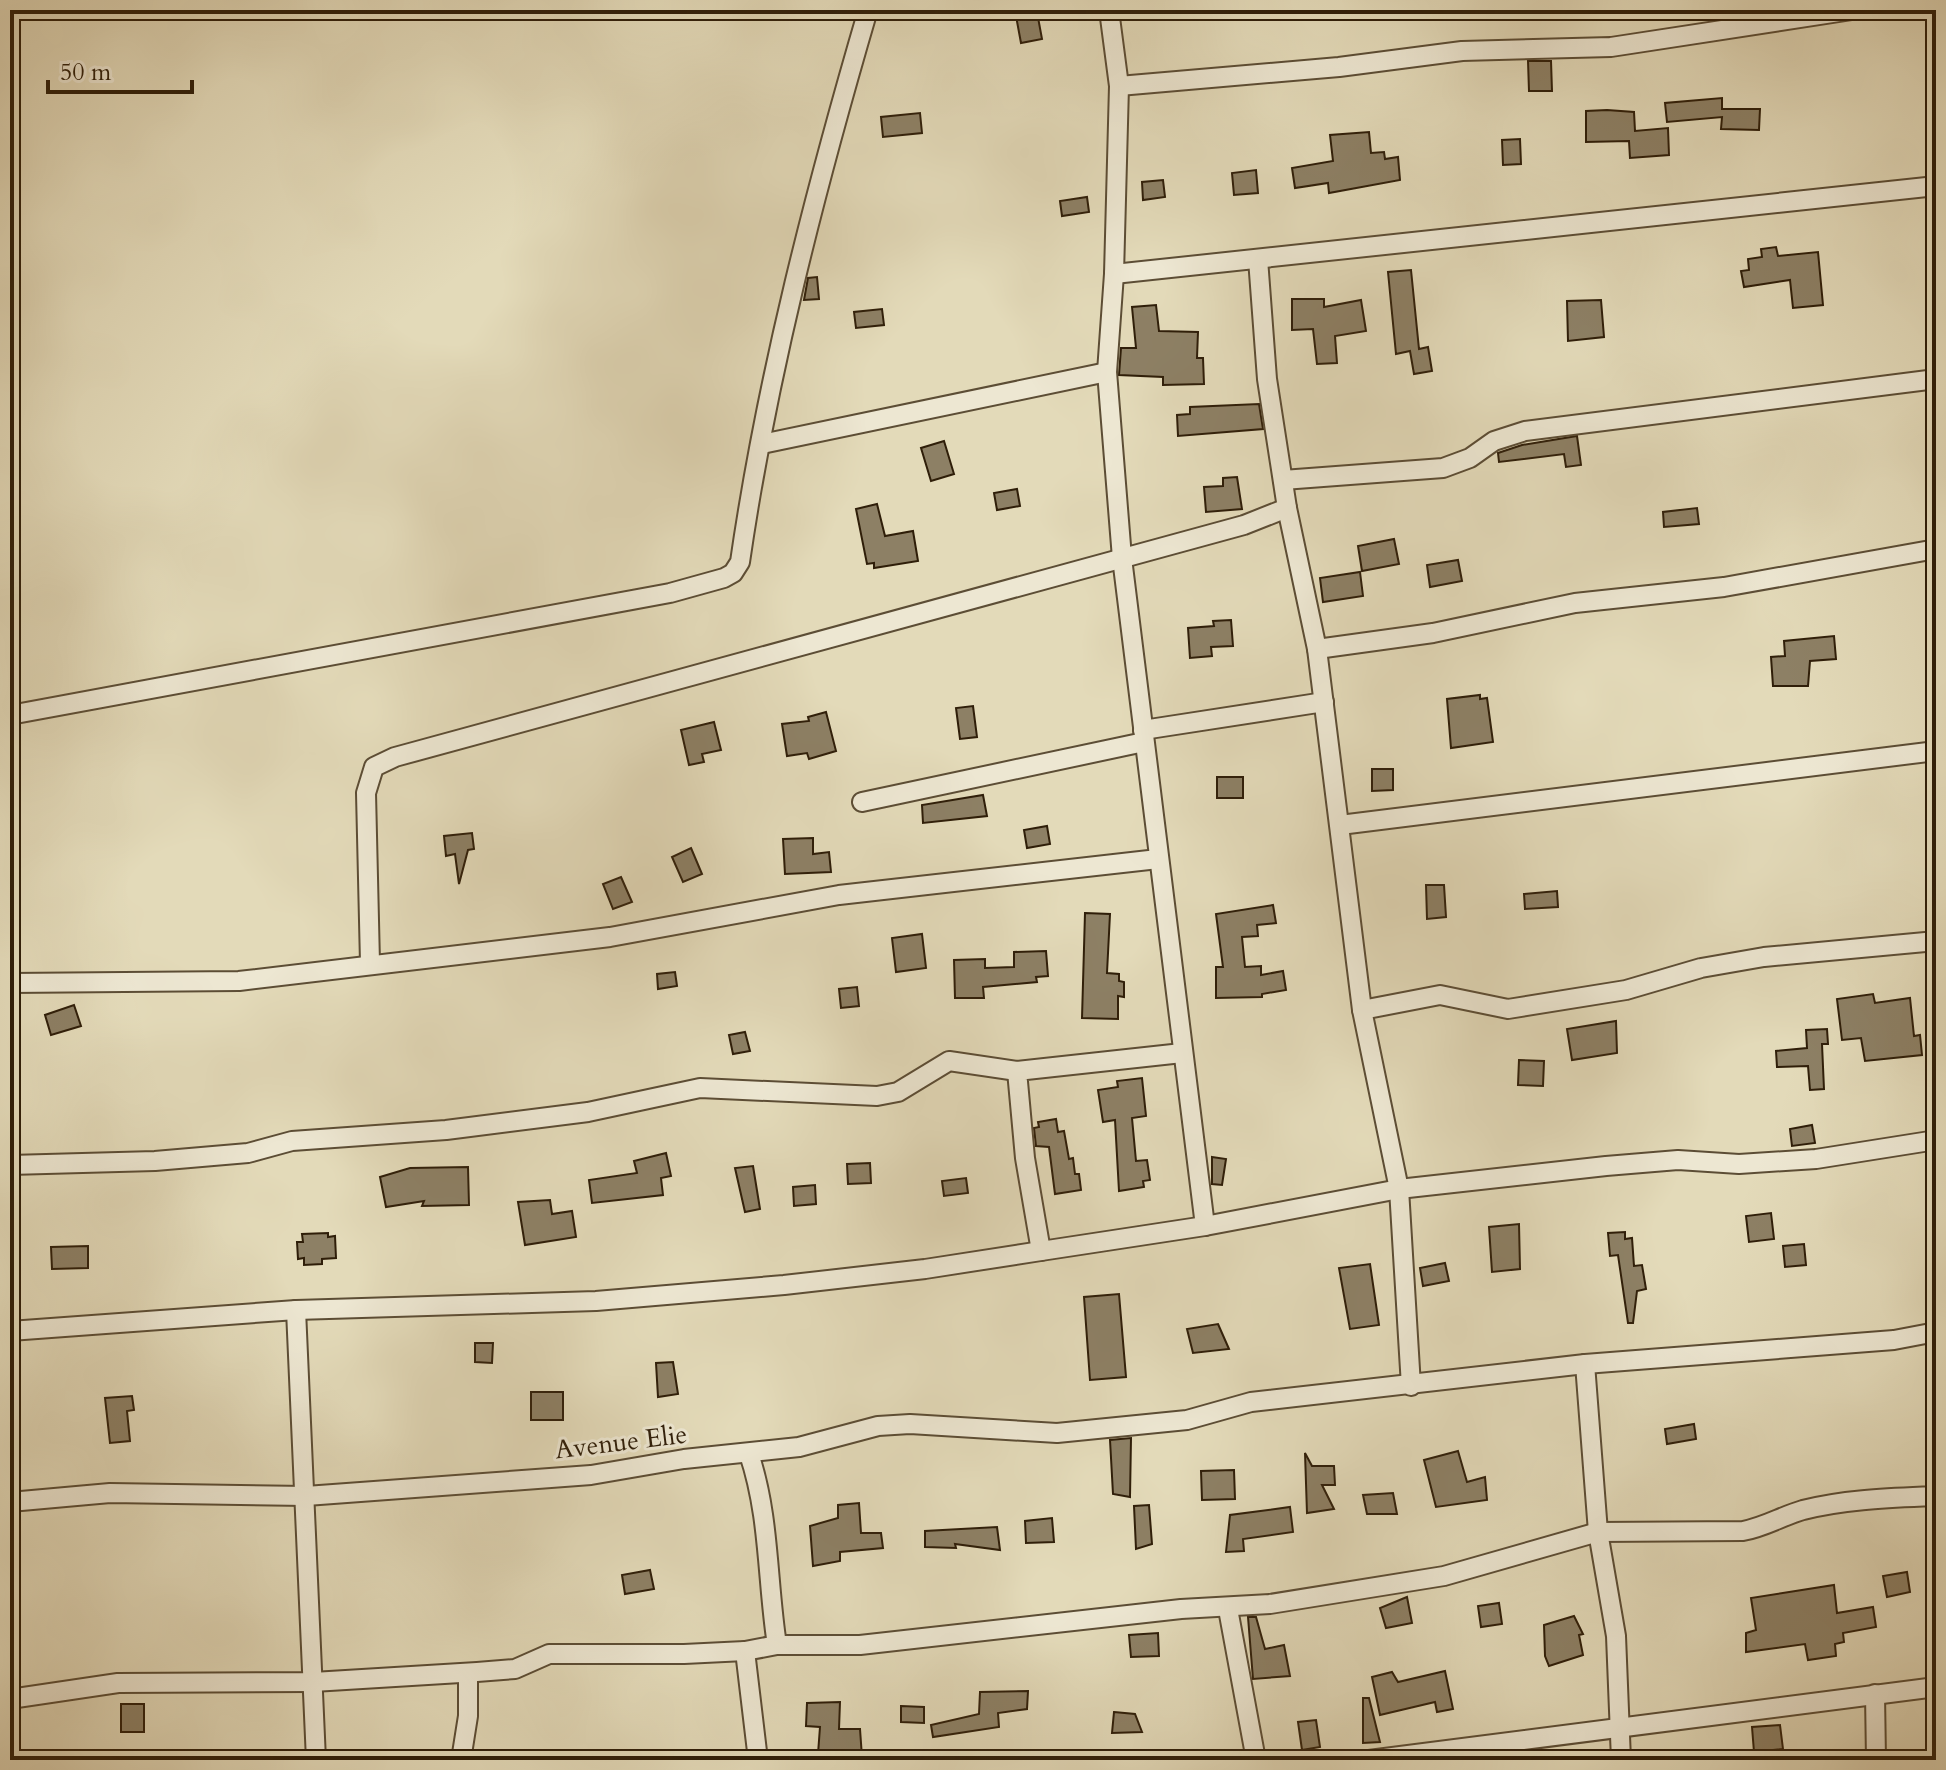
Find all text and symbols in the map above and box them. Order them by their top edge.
scale bar [48,44,192,94]
text: 50 m [60,56,112,89]
street label: Avenue Elie [553,1417,689,1467]

